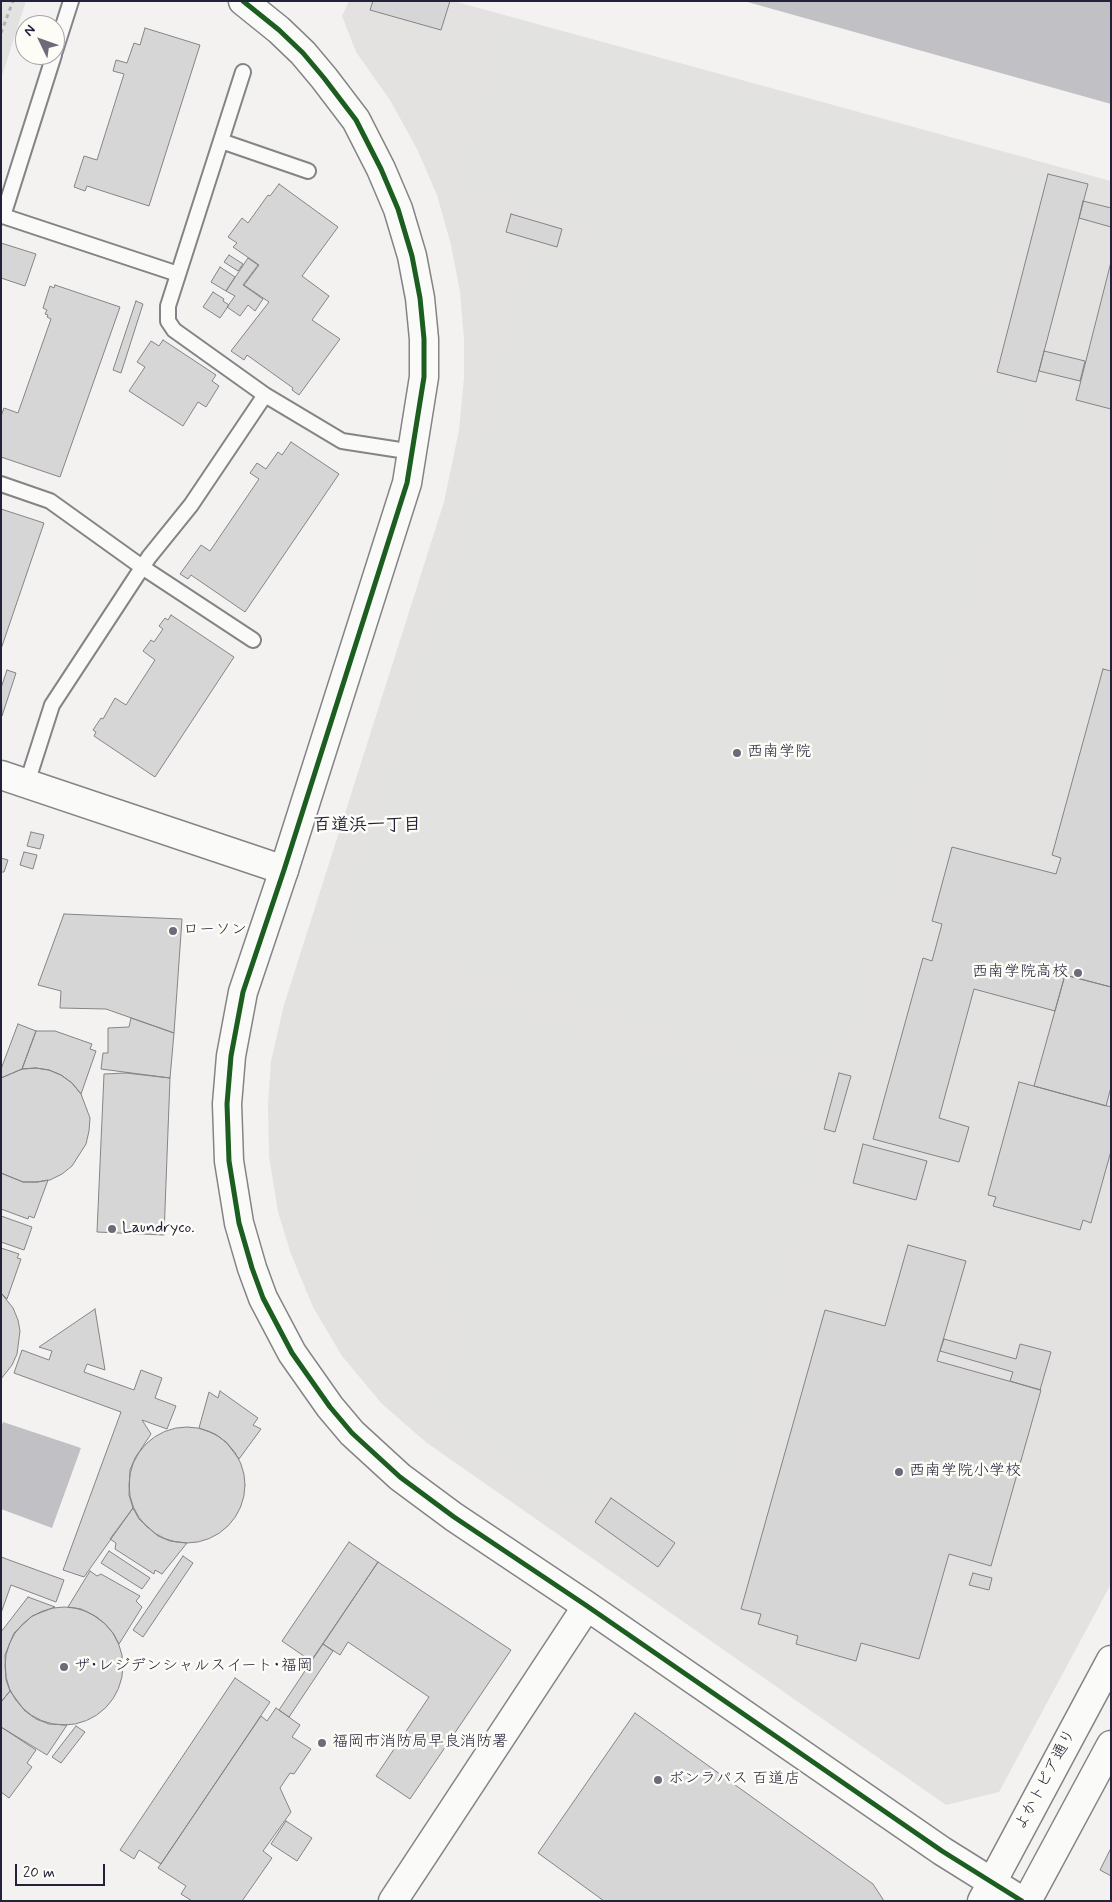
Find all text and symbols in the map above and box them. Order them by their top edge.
north arrow [15,15,65,65]
text: N [20,21,39,40]
place label: 西南学院 [747,743,811,763]
marker: 西南学院 [731,747,743,759]
district label: 百道浜一丁目 [313,815,421,837]
place label: ローソン [183,921,247,941]
marker: ローソン [167,925,179,937]
place label: 西南学院高校 [972,963,1068,983]
marker: 西南学院高校 [1072,967,1084,979]
place label: Laundryco. [122,1219,195,1239]
marker: Laundryco. [106,1223,118,1235]
place label: 西南学院小学校 [909,1462,1021,1482]
marker: 西南学院小学校 [893,1466,905,1478]
place label: ザ･レジデンシャルスイート･福岡 [74,1657,313,1677]
marker: ザ･レジデンシャルスイート･福岡 [58,1661,70,1673]
street label: よかトピア通り [1011,1726,1081,1834]
place label: 福岡市消防局早良消防署 [332,1733,508,1753]
marker: 福岡市消防局早良消防署 [316,1737,328,1749]
place label: ボンラパス 百道店 [668,1770,800,1790]
marker: ボンラパス 百道店 [652,1774,664,1786]
scale bar [18,1854,108,1886]
text: 20 m [23,1863,55,1883]

